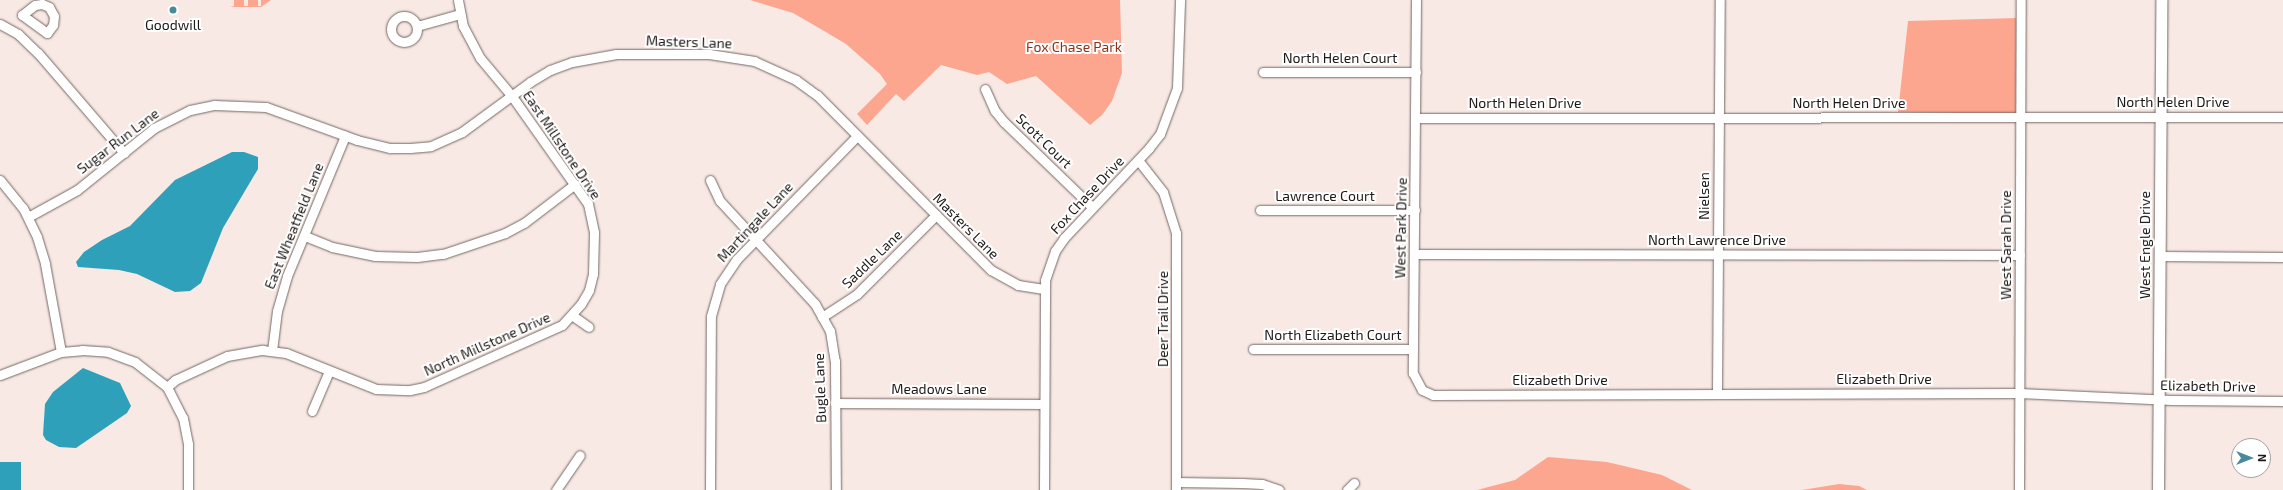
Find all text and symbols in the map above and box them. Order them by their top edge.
marker: Goodwill [168,5,178,15]
place label: Goodwill [145,17,201,33]
street label: Masters Lane [646,32,732,52]
park label: Fox Chase Park [1026,39,1122,55]
street label: North Helen Court [1283,50,1397,66]
street label: East Millstone Drive [519,87,605,203]
street label: North Helen Drive [2116,94,2230,110]
street label: North Helen Drive [1468,95,1582,111]
street label: North Helen Drive [1792,95,1906,111]
street label: Sugar Run Lane [74,105,162,177]
street label: Scott Court [1013,110,1075,172]
street label: Fox Chase Drive [1047,153,1127,237]
street label: East Wheatfield Lane [261,160,327,292]
street label: Nielsen [1696,172,1712,220]
street label: West Park Drive [1392,177,1410,279]
street label: Martingale Lane [714,179,796,265]
street label: Lawrence Court [1275,188,1375,204]
street label: Masters Lane [930,190,1002,262]
street label: West Sarah Drive [1998,190,2014,300]
street label: West Engle Drive [2137,191,2153,299]
street label: Saddle Lane [839,226,905,292]
street label: North Lawrence Drive [1648,232,1786,248]
street label: Deer Trail Drive [1155,270,1171,368]
street label: North Millstone Drive [421,309,553,379]
street label: North Elizabeth Court [1264,327,1402,343]
street label: Bugle Lane [810,353,830,423]
street label: Elizabeth Drive [1836,371,1932,387]
street label: Elizabeth Drive [1512,372,1608,388]
street label: Elizabeth Drive [2160,377,2256,395]
street label: Meadows Lane [891,381,987,397]
north arrow [2231,438,2271,478]
text: N [2256,454,2269,462]

